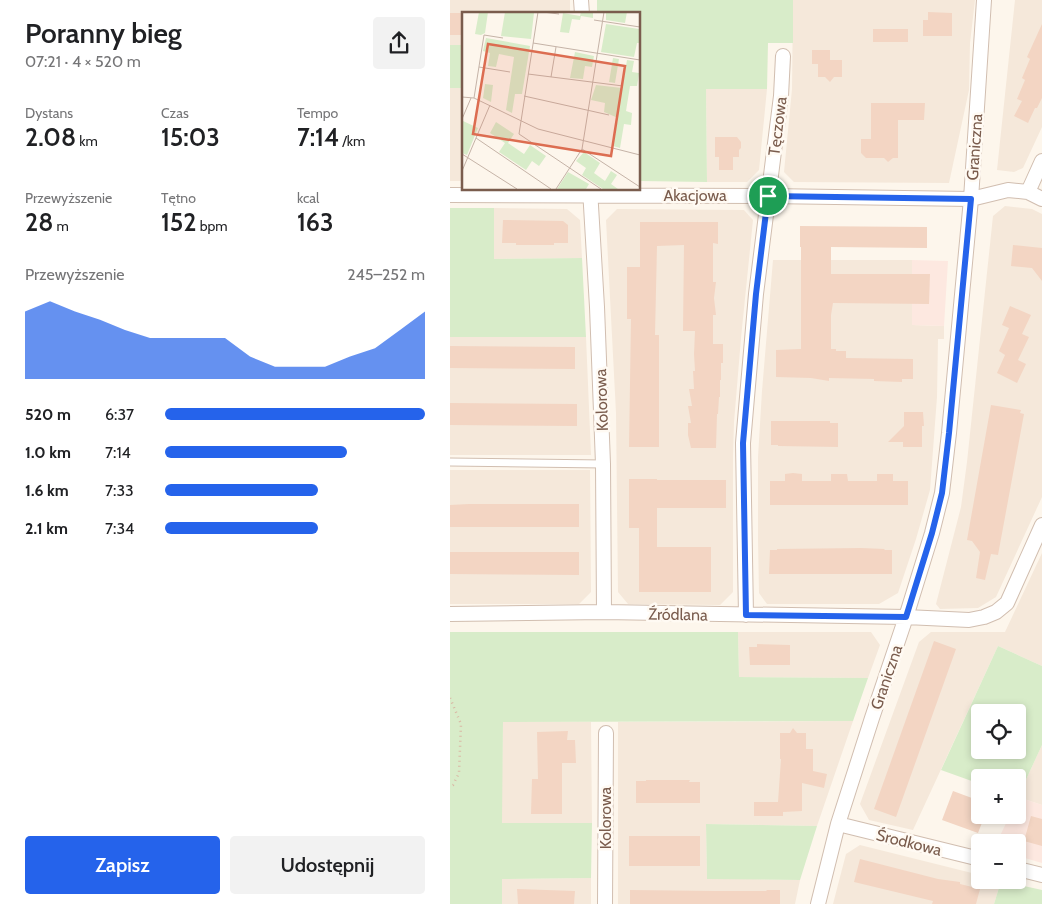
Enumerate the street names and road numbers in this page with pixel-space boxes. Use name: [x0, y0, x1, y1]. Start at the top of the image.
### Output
street label: Tęczowa: [764, 95, 791, 157]
street label: Graniczna: [963, 113, 986, 181]
street label: Akacjowa: [663, 186, 727, 205]
street label: Kolorowa: [591, 368, 612, 432]
street label: Źródlana: [648, 604, 708, 625]
street label: Graniczna: [867, 642, 906, 712]
street label: Kolorowa: [596, 786, 615, 849]
street label: Środkowa: [874, 825, 944, 860]

